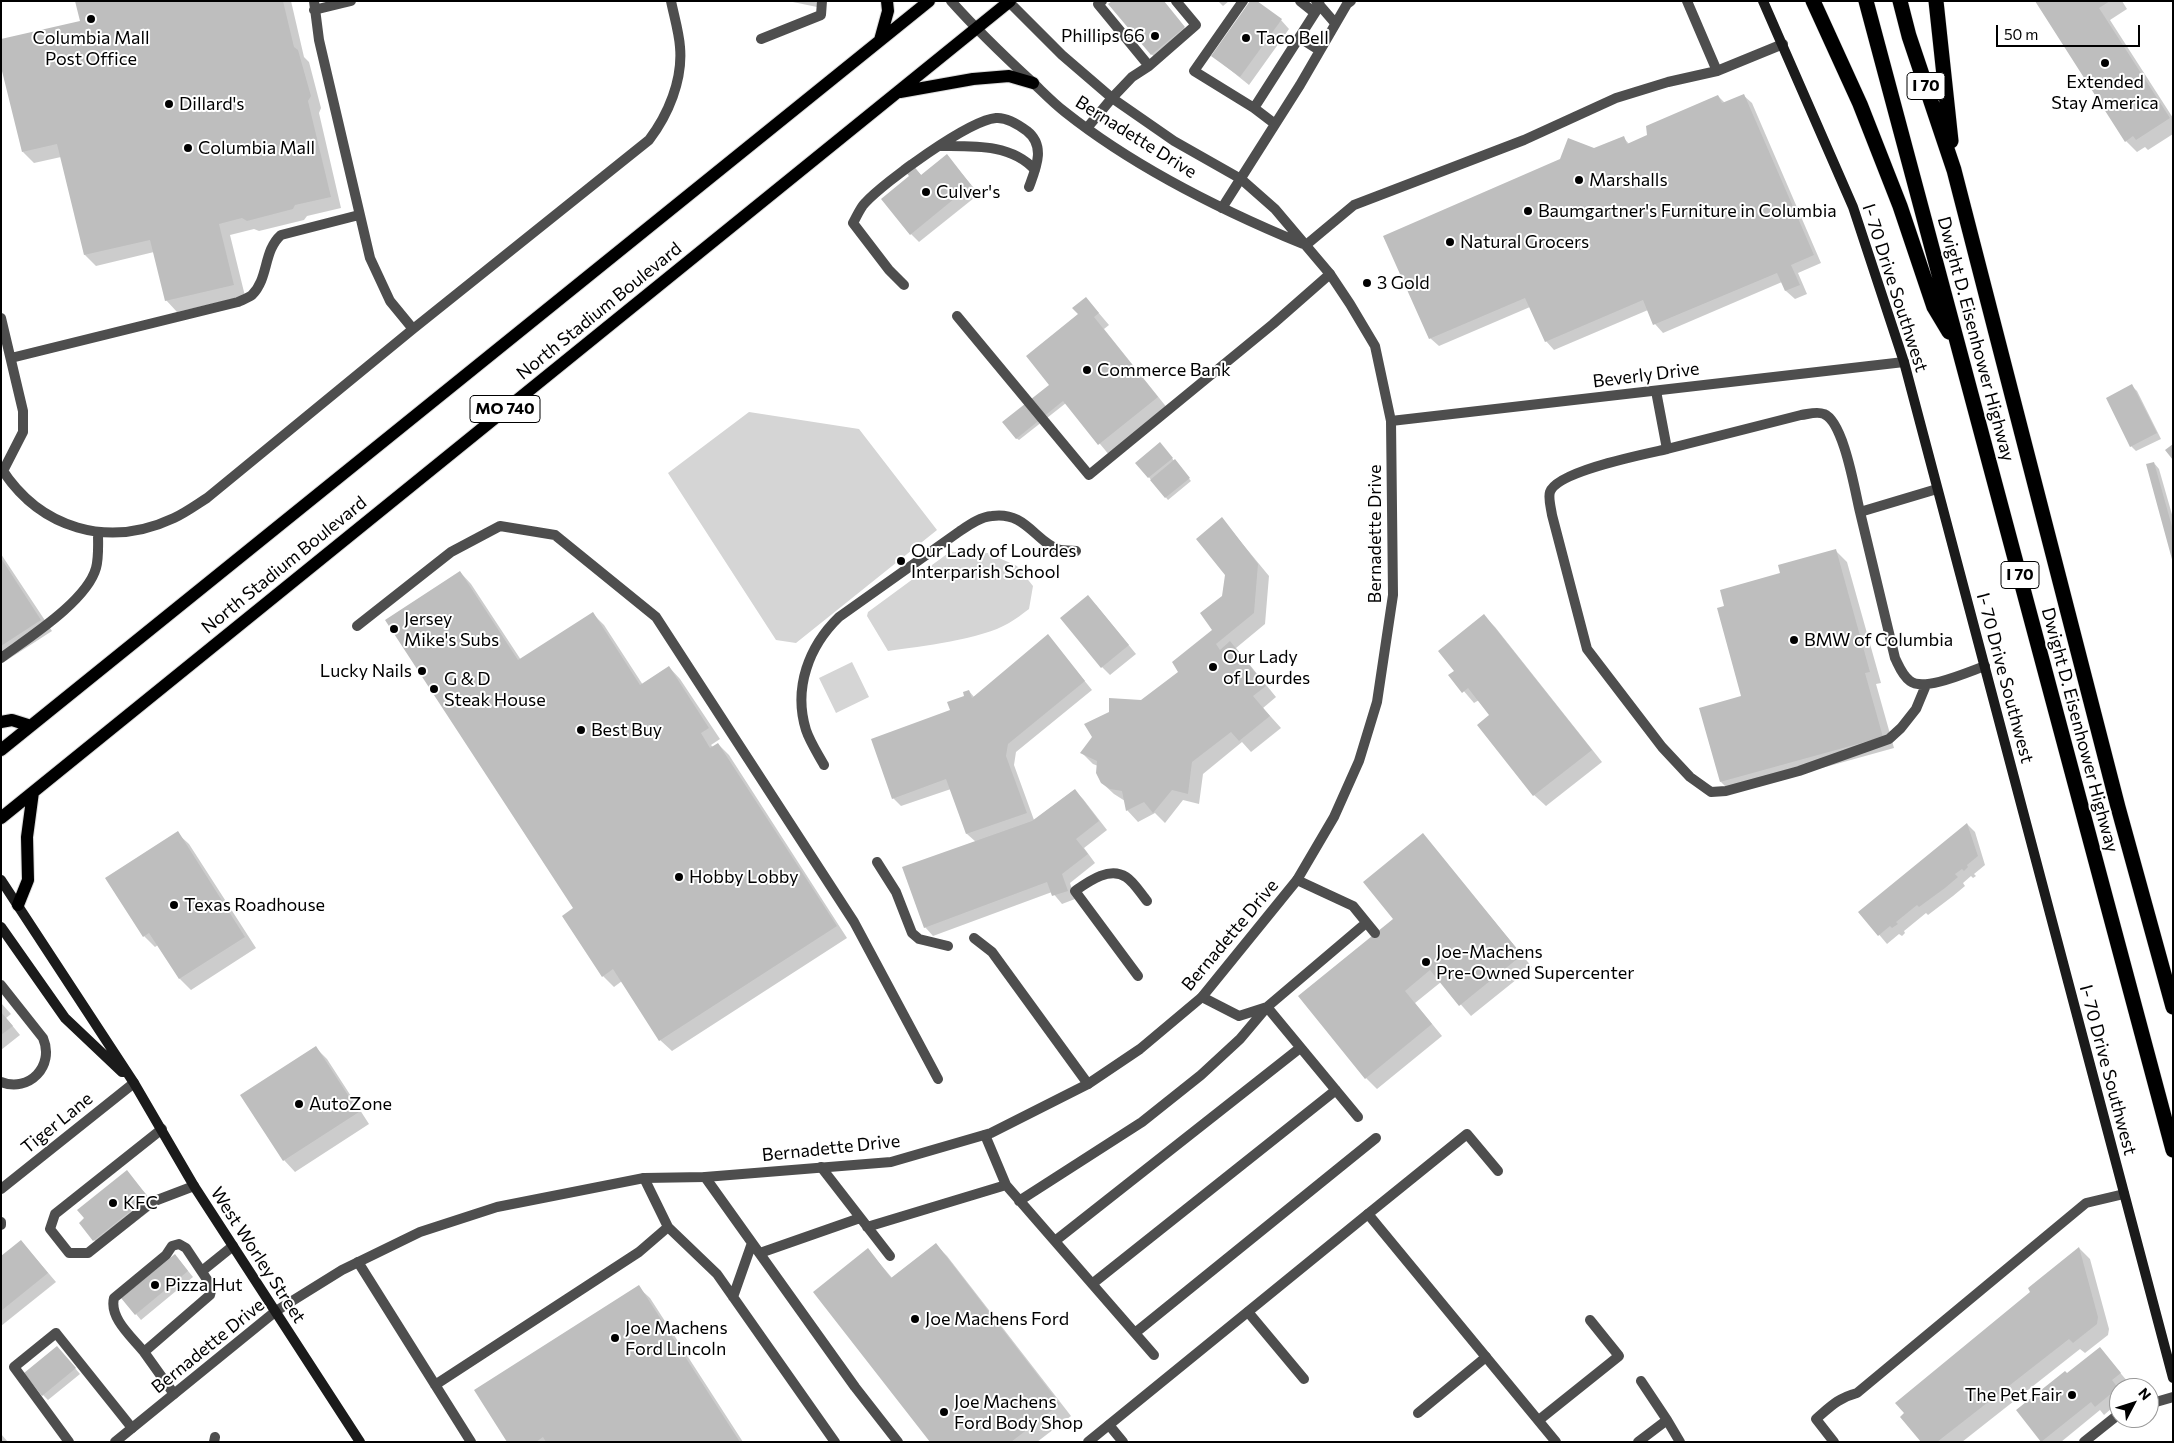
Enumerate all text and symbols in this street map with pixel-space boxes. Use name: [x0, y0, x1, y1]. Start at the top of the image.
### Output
marker: Columbia Mall Post Office: [85, 13, 97, 25]
scale bar: [1999, 15, 2143, 47]
place label: Phillips 66: [1061, 25, 1145, 47]
text: 50 m: [2004, 25, 2038, 43]
place label: Columbia Mall Post Office: [32, 27, 150, 70]
place label: Taco Bell: [1256, 27, 1329, 49]
marker: Phillips 66: [1149, 30, 1161, 42]
marker: Taco Bell: [1240, 32, 1252, 44]
marker: Extended Stay America: [2099, 57, 2111, 69]
place label: Extended Stay America: [2051, 71, 2159, 114]
road number: I 70: [1907, 72, 1945, 100]
street label: Bernadette Drive: [1071, 91, 1201, 183]
place label: Dillard's: [179, 93, 245, 115]
marker: Dillard's: [163, 98, 175, 110]
place label: Columbia Mall: [198, 137, 315, 159]
marker: Columbia Mall: [182, 142, 194, 154]
place label: Marshalls: [1589, 169, 1668, 191]
marker: Marshalls: [1573, 174, 1585, 186]
place label: Culver's: [936, 181, 1000, 203]
marker: Culver's: [920, 186, 932, 198]
place label: Baumgartner's Furniture in Columbia: [1538, 200, 1837, 222]
street label: I- 70 Drive Southwest: [1858, 201, 1932, 375]
marker: Baumgartner's Furniture in Columbia: [1522, 205, 1534, 217]
street label: Dwight D. Eisenhower Highway: [1933, 214, 2019, 464]
place label: Natural Grocers: [1460, 231, 1589, 253]
marker: Natural Grocers: [1444, 236, 1456, 248]
street label: North Stadium Boulevard: [512, 238, 686, 384]
place label: 3 Gold: [1377, 272, 1430, 294]
marker: 3 Gold: [1361, 277, 1373, 289]
street label: Beverly Drive: [1591, 358, 1701, 392]
place label: Commerce Bank: [1097, 359, 1231, 381]
marker: Commerce Bank: [1081, 364, 1093, 376]
road number: MO 740: [470, 396, 540, 422]
street label: Bernadette Drive: [1364, 465, 1386, 603]
street label: North Stadium Boulevard: [197, 492, 371, 638]
place label: Our Lady of Lourdes Interparish School: [911, 540, 1077, 582]
marker: Our Lady of Lourdes Interparish School: [895, 555, 907, 567]
road number: I 70: [2001, 562, 2039, 588]
street label: I- 70 Drive Southwest: [1972, 590, 2038, 766]
street label: Dwight D. Eisenhower Highway: [2037, 605, 2123, 855]
place label: Jersey Mike's Subs: [404, 608, 499, 650]
marker: Jersey Mike's Subs: [388, 623, 400, 635]
place label: BMW of Columbia: [1804, 629, 1953, 651]
marker: BMW of Columbia: [1788, 634, 1800, 646]
place label: Our Lady of Lourdes: [1223, 646, 1310, 689]
place label: Lucky Nails: [320, 660, 412, 682]
marker: Our Lady of Lourdes: [1207, 661, 1219, 673]
marker: Lucky Nails: [416, 665, 428, 677]
place label: G & D Steak House: [444, 668, 546, 711]
marker: G & D Steak House: [428, 683, 440, 695]
place label: Best Buy: [591, 719, 662, 741]
marker: Best Buy: [575, 724, 587, 736]
place label: Hobby Lobby: [689, 866, 799, 888]
marker: Hobby Lobby: [673, 871, 685, 883]
street label: Bernadette Drive: [1177, 875, 1283, 995]
place label: Texas Roadhouse: [184, 894, 325, 916]
marker: Texas Roadhouse: [168, 899, 180, 911]
place label: Joe-Machens Pre-Owned Supercenter: [1436, 941, 1634, 984]
marker: Joe-Machens Pre-Owned Supercenter: [1420, 956, 1432, 968]
street label: I- 70 Drive Southwest: [2075, 982, 2141, 1158]
street label: Tiger Lane: [17, 1088, 97, 1158]
place label: AutoZone: [309, 1093, 392, 1115]
marker: AutoZone: [293, 1098, 305, 1110]
street label: Bernadette Drive: [761, 1130, 901, 1166]
street label: West Worley Street: [206, 1183, 310, 1327]
place label: KFC: [123, 1192, 158, 1214]
marker: KFC: [107, 1197, 119, 1209]
place label: Pizza Hut: [165, 1274, 243, 1296]
marker: Pizza Hut: [149, 1279, 161, 1291]
street label: Bernadette Drive: [147, 1294, 269, 1398]
place label: Joe Machens Ford: [925, 1308, 1069, 1330]
marker: Joe Machens Ford: [909, 1313, 921, 1325]
place label: Joe Machens Ford Lincoln: [625, 1317, 728, 1360]
marker: Joe Machens Ford Lincoln: [609, 1332, 621, 1344]
north arrow: [2109, 1378, 2159, 1428]
place label: The Pet Fair: [1965, 1384, 2062, 1406]
text: N: [2135, 1384, 2155, 1403]
marker: The Pet Fair: [2066, 1389, 2078, 1401]
place label: Joe Machens Ford Body Shop: [954, 1391, 1083, 1434]
marker: Joe Machens Ford Body Shop: [938, 1406, 950, 1418]

